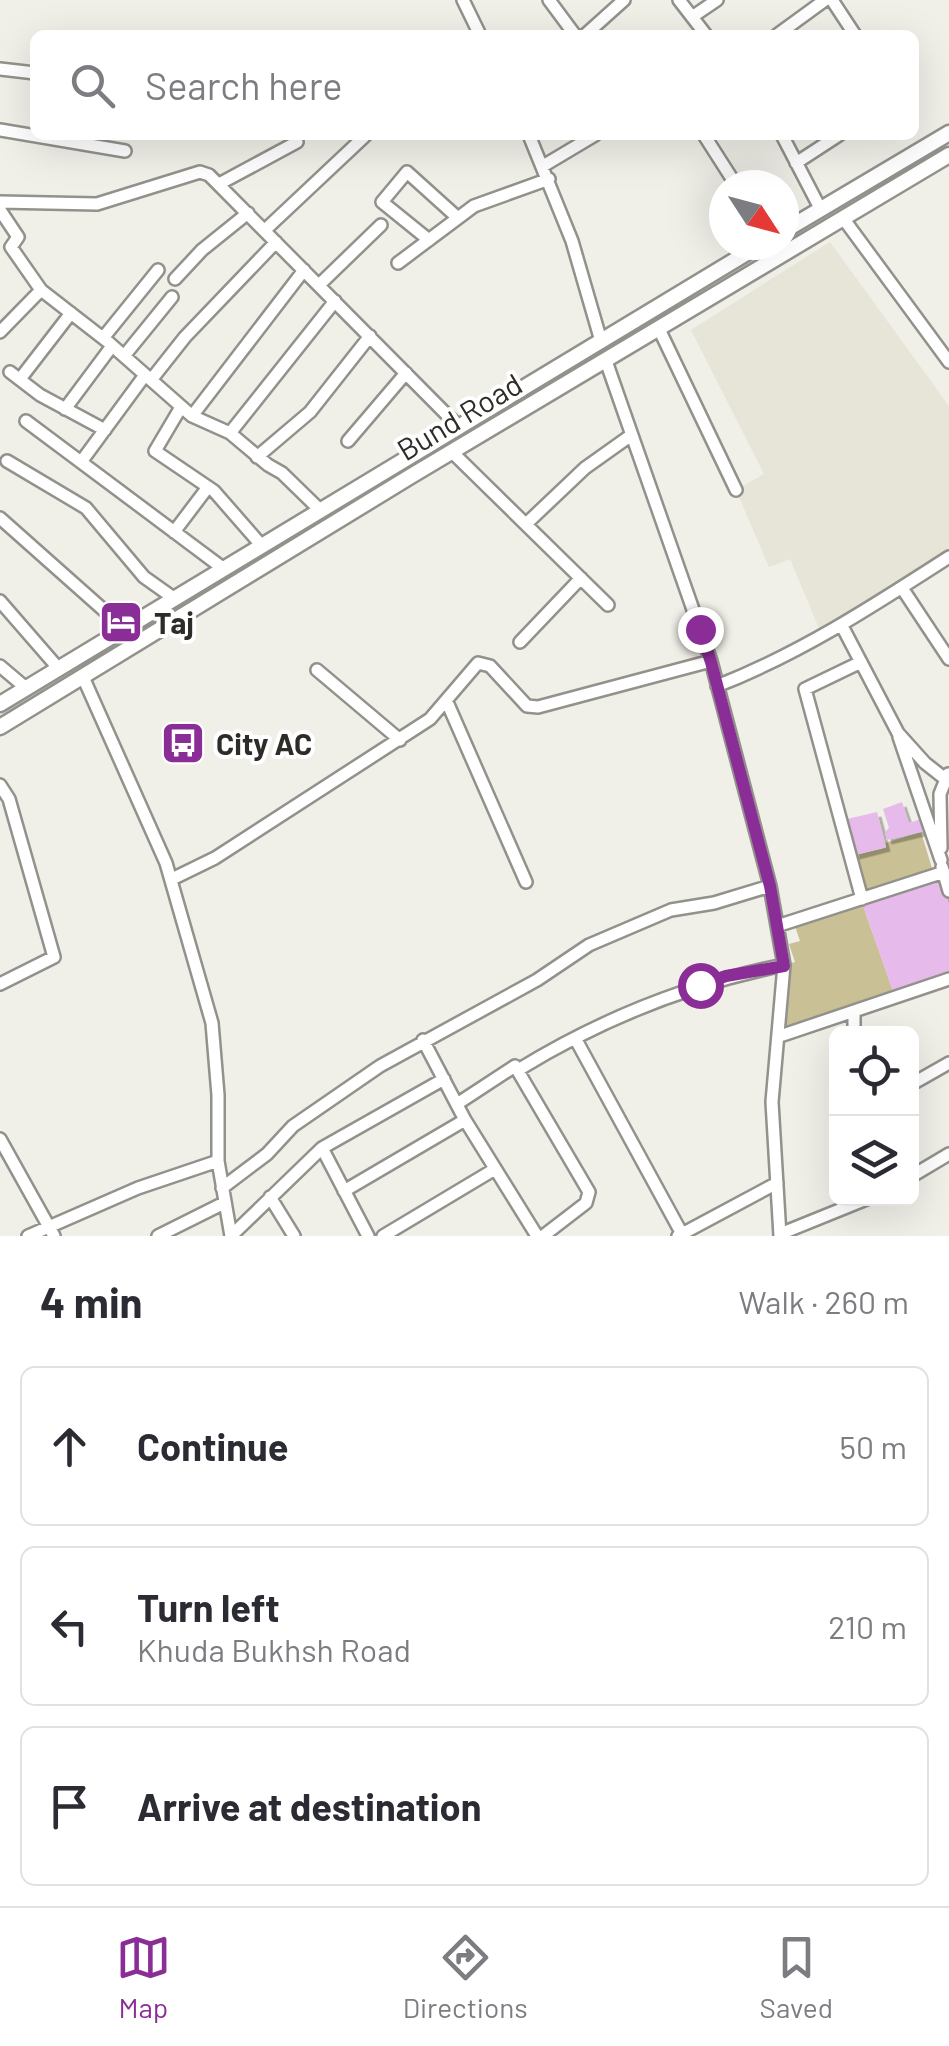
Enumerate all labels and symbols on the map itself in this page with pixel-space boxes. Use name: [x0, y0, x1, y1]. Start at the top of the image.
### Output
north arrow: [709, 170, 799, 260]
street label: Bund Road: [390, 365, 528, 467]
hotel icon: Taj: [98, 599, 144, 645]
place label: Taj: [154, 604, 194, 640]
route end: [678, 607, 724, 653]
bus stop icon: City AC: [160, 720, 206, 766]
place label: City AC: [216, 725, 312, 761]
route start: [678, 963, 724, 1009]

